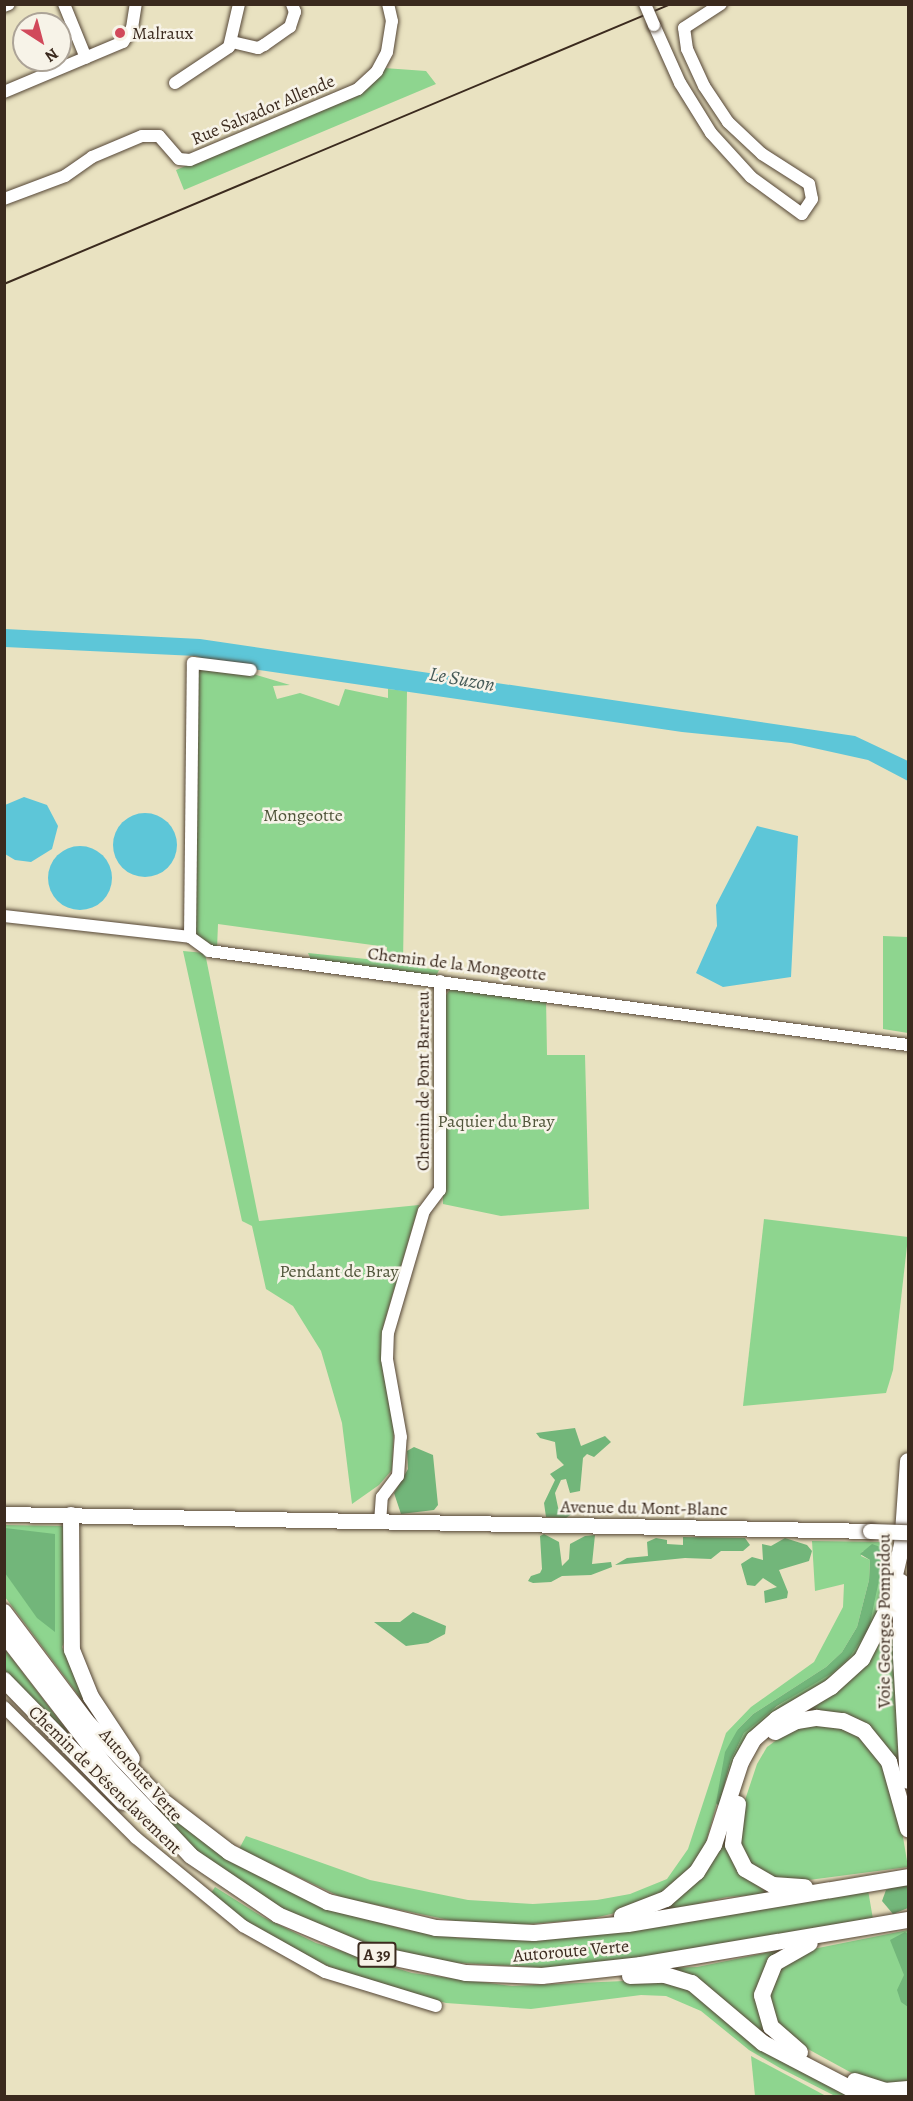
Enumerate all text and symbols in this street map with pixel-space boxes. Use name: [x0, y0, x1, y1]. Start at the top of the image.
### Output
north arrow: [12, 12, 72, 72]
place label: Malraux: [132, 22, 193, 44]
marker: Malraux: [113, 26, 127, 40]
text: N: [40, 43, 63, 67]
street label: Rue Salvador Allende: [188, 70, 338, 150]
water label: Le Suzon: [427, 661, 497, 697]
park label: Mongeotte: [263, 804, 343, 826]
street label: Chemin de la Mongeotte: [366, 942, 548, 986]
street label: Chemin de Pont Barreau: [412, 991, 434, 1171]
park label: Paquier du Bray: [438, 1110, 554, 1132]
park label: Pendant de Bray: [279, 1260, 399, 1282]
street label: Avenue du Mont-Blanc: [560, 1496, 728, 1520]
street label: Voie Georges Pompidou: [873, 1534, 895, 1708]
street label: Chemin de Désenclavement: [24, 1701, 186, 1859]
street label: Autoroute Verte: [95, 1724, 187, 1826]
street label: Autoroute Verte: [512, 1935, 630, 1967]
road number: A 39: [356, 1942, 398, 1968]

